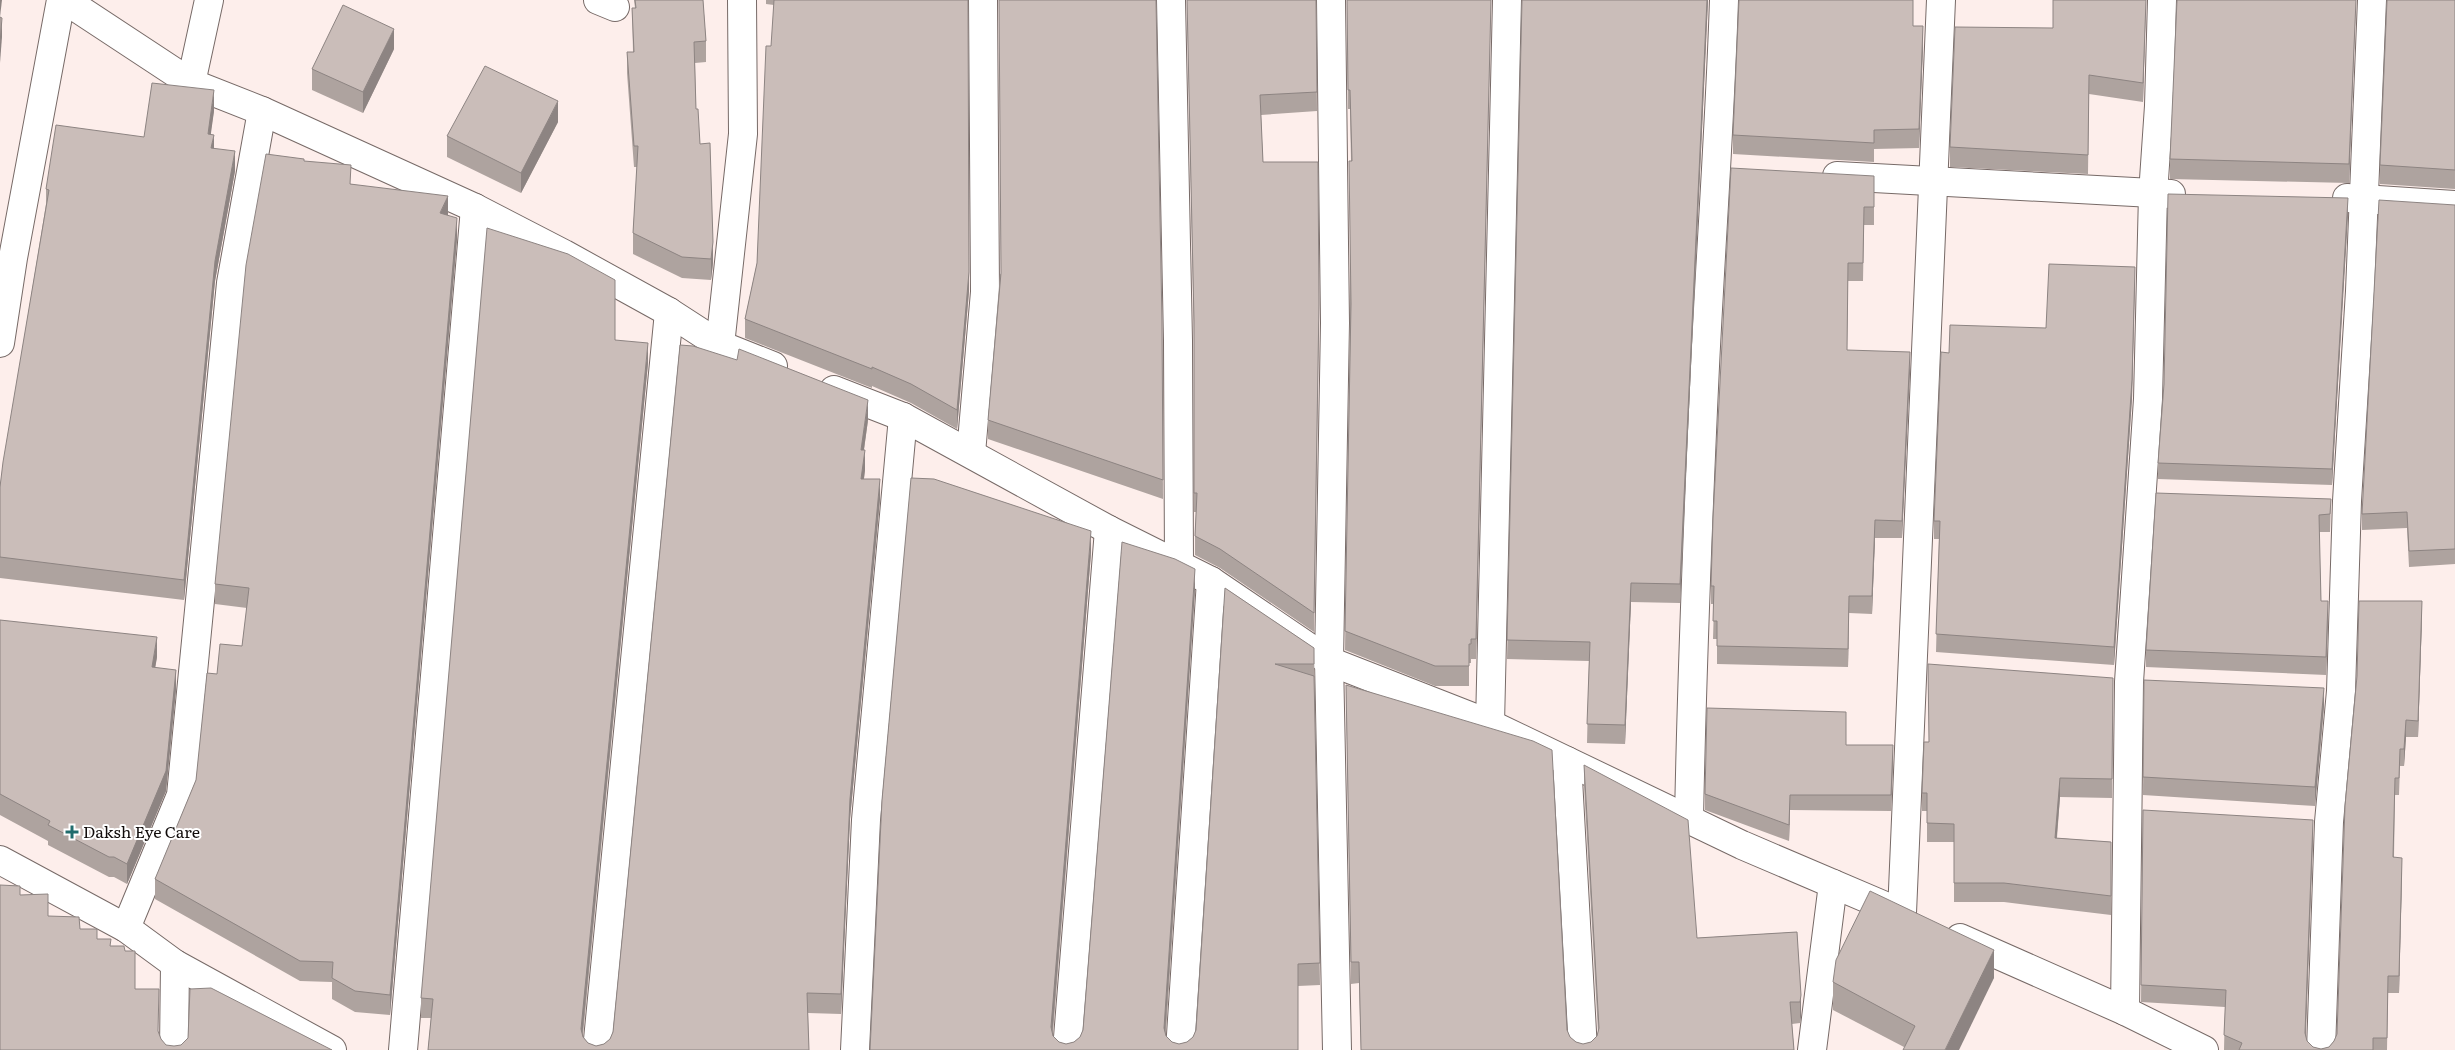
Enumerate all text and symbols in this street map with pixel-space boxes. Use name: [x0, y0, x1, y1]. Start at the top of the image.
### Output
place label: Daksh Eye Care: [83, 819, 200, 843]
marker: Daksh Eye Care: [65, 825, 79, 839]

